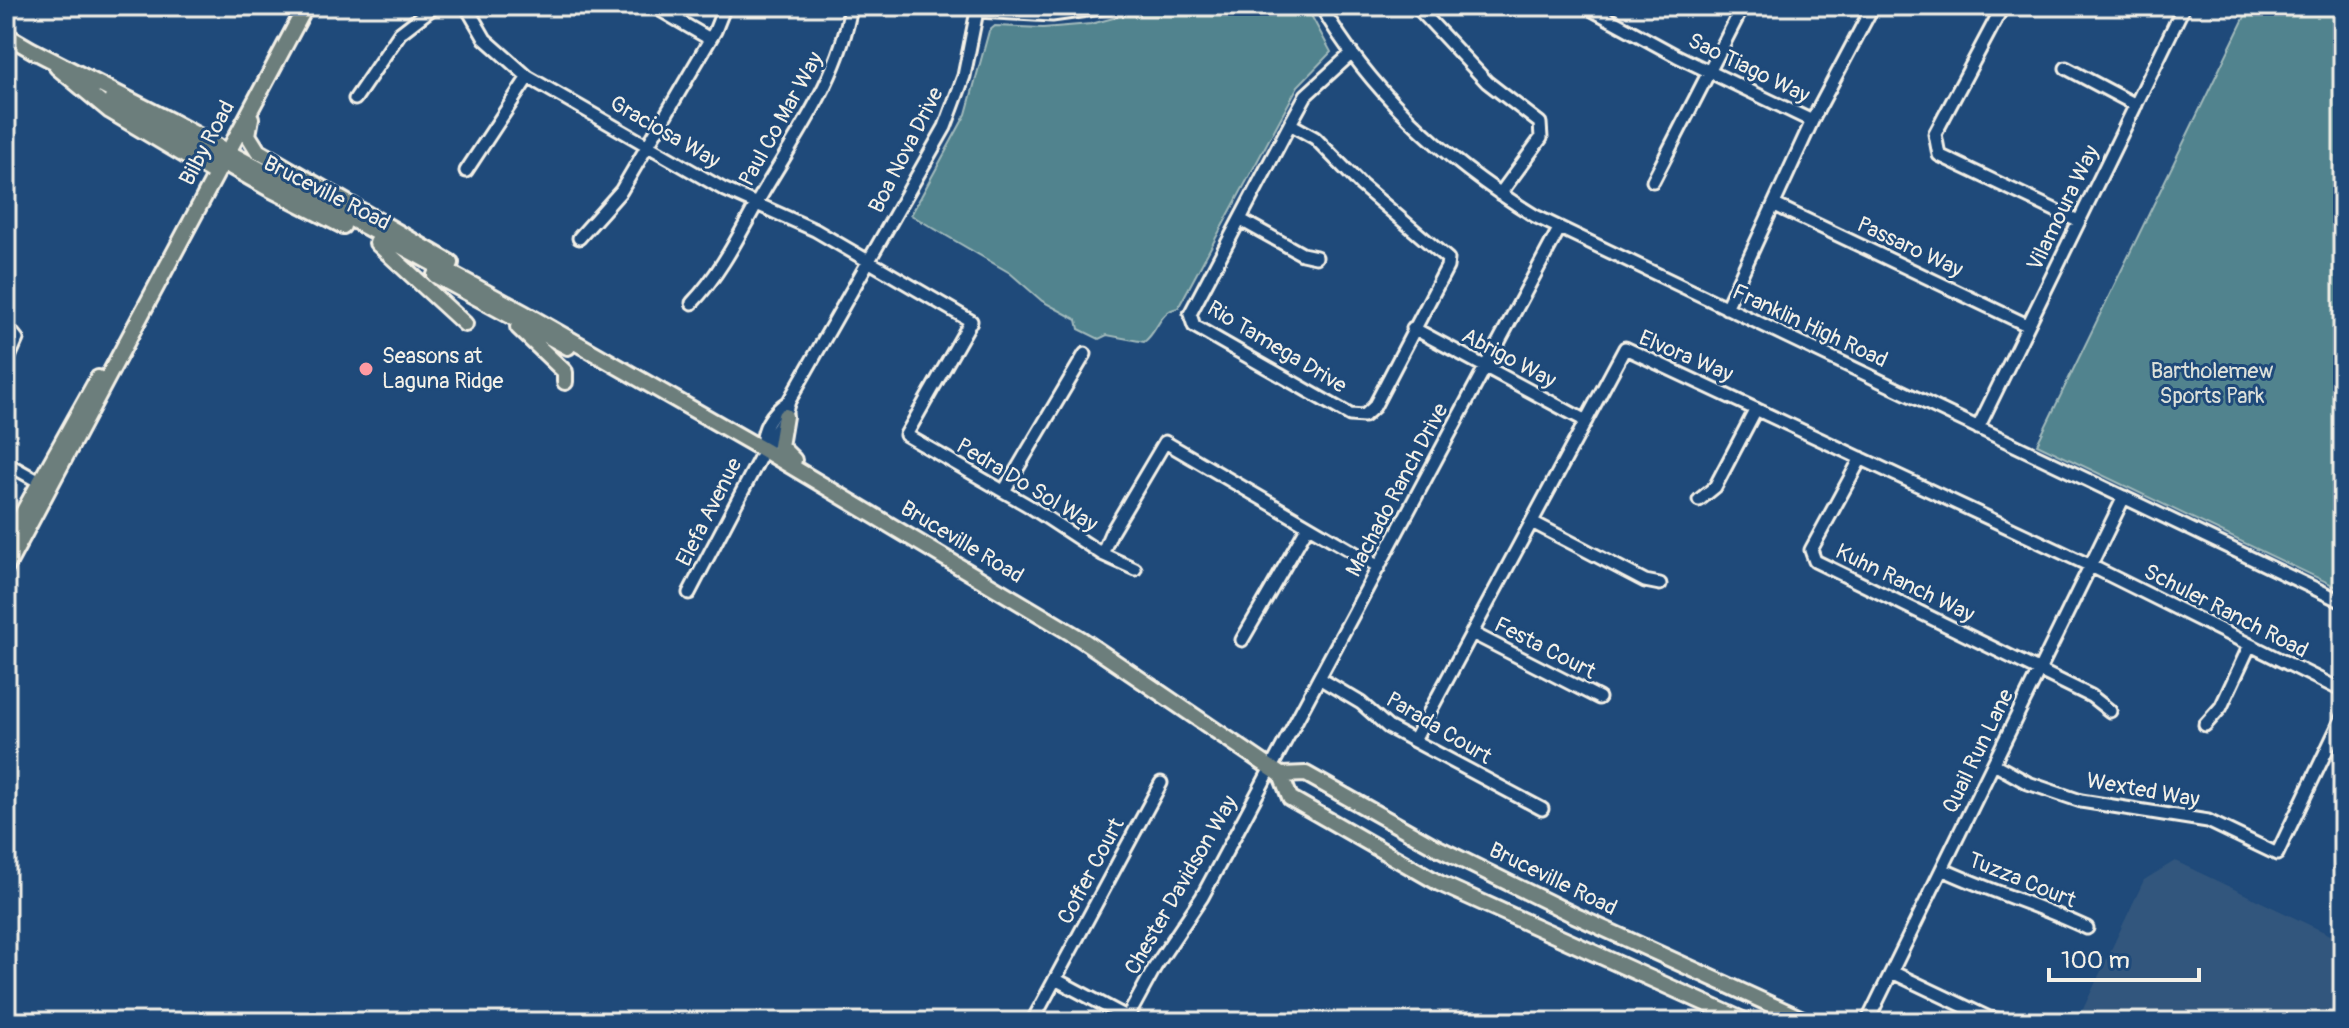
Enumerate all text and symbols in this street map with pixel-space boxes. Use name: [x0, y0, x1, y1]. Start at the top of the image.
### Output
street label: Sao Tiago Way: [1684, 26, 1814, 110]
street label: Paul Co Mar Way: [733, 47, 829, 191]
street label: Boa Nova Drive: [862, 82, 950, 218]
street label: Graciosa Way: [605, 89, 725, 175]
street label: Bilby Road: [173, 96, 241, 190]
street label: Vilamoura Way: [2021, 141, 2105, 275]
street label: Bruceville Road: [259, 149, 395, 237]
street label: Passaro Way: [1853, 210, 1967, 284]
street label: Franklin High Road: [1728, 278, 1892, 374]
street label: Rio Tamega Drive: [1202, 294, 1352, 400]
street label: Abrigo Way: [1457, 321, 1561, 395]
street label: Elvora Way: [1635, 324, 1737, 388]
place label: Seasons at Laguna Ridge: [382, 342, 504, 395]
park label: Bartholemew Sports Park: [2151, 357, 2273, 410]
marker: Seasons at Laguna Ridge: [357, 360, 375, 378]
street label: Machado Ranch Drive: [1339, 398, 1455, 582]
street label: Pedra Do Sol Way: [951, 432, 1103, 538]
street label: Elefa Avenue: [670, 453, 748, 571]
street label: Bruceville Road: [895, 494, 1029, 590]
street label: Kuhn Ranch Way: [1831, 537, 1979, 629]
street label: Schuler Ranch Road: [2139, 558, 2313, 664]
street label: Festa Court: [1489, 610, 1601, 686]
street label: Quail Run Lane: [1936, 684, 2020, 818]
street label: Parada Court: [1381, 685, 1497, 771]
street label: Wexted Way: [2084, 766, 2202, 814]
street label: Chester Davidson Way: [1118, 790, 1244, 980]
street label: Coffer Court: [1051, 813, 1131, 929]
street label: Bruceville Road: [1484, 836, 1622, 922]
street label: Tuzza Court: [1964, 846, 2080, 914]
scale bar: [2049, 932, 2199, 982]
text: 100 m: [2061, 946, 2130, 975]

